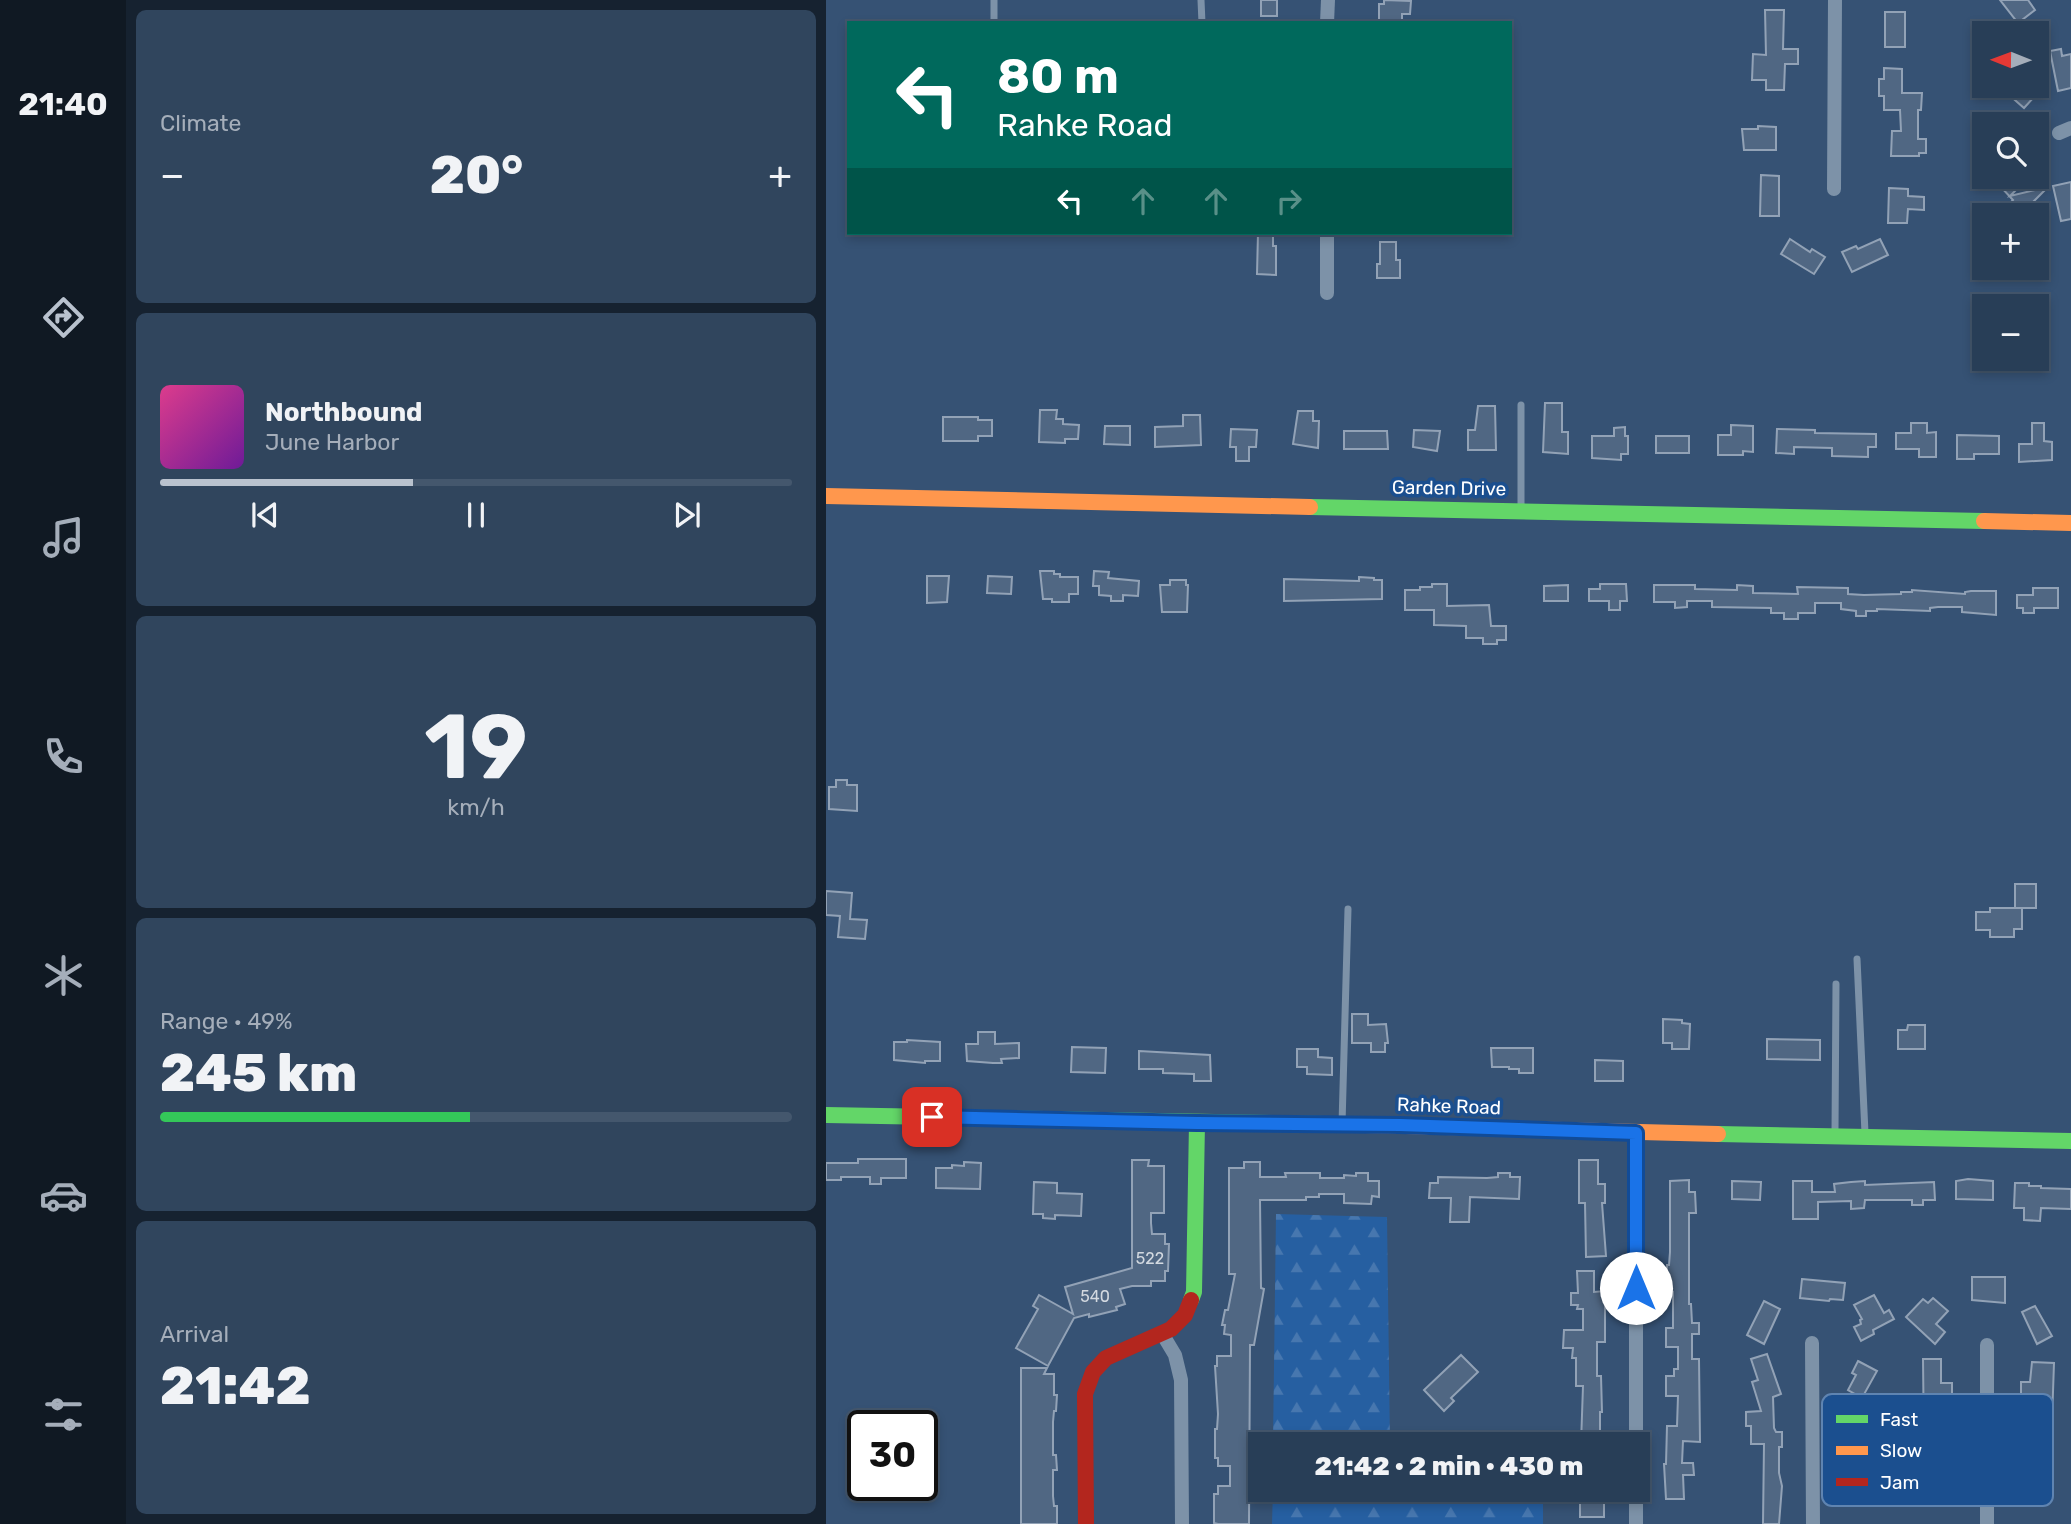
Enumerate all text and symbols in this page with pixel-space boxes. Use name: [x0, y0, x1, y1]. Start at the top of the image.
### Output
north arrow: [1972, 21, 2049, 98]
map controls: [1972, 21, 2049, 371]
text: 80 m: [997, 47, 1119, 105]
icon: left: [882, 49, 973, 140]
text: 21:40: [18, 85, 108, 123]
text: Rahke Road: [997, 106, 1172, 144]
text: Climate: [160, 109, 241, 137]
button: search: [1972, 112, 2049, 189]
text: 20°: [430, 144, 523, 206]
text: −: [160, 152, 185, 198]
text: +: [768, 152, 792, 198]
icon: left: [1051, 182, 1089, 220]
icon: ahead: [1124, 182, 1162, 220]
icon: ahead: [1197, 182, 1235, 220]
icon: right: [1270, 182, 1308, 220]
button: +: [1972, 203, 2049, 280]
icon: directions: [39, 293, 88, 342]
button: −: [1972, 294, 2049, 371]
text: Northbound: [265, 397, 423, 428]
text: June Harbor: [265, 428, 399, 456]
street label: Garden Drive: [1392, 476, 1506, 500]
icon: previous: [246, 496, 284, 534]
icon: pause: [457, 496, 495, 534]
icon: next: [668, 496, 706, 534]
icon: music: [39, 513, 88, 562]
text: 19: [424, 693, 528, 801]
icon: phone: [39, 732, 88, 781]
text: km/h: [447, 793, 505, 821]
icon: climate: [39, 951, 88, 1000]
text: Range · 49%: [160, 1007, 292, 1035]
text: 245 km: [160, 1042, 357, 1104]
pin: [902, 1087, 962, 1147]
street label: Rahke Road: [1397, 1093, 1501, 1119]
icon: arrive: [913, 1098, 951, 1136]
icon: car: [39, 1171, 88, 1220]
house number: 522: [1136, 1249, 1164, 1268]
position arrow: [1599, 1251, 1673, 1325]
house number: 540: [1080, 1287, 1110, 1306]
text: Arrival: [160, 1320, 229, 1348]
text: 21:42: [160, 1355, 311, 1417]
icon: filters: [39, 1390, 88, 1439]
legend: [1822, 1394, 2053, 1506]
text: Fast: [1880, 1408, 1919, 1431]
speed limit sign: 30: [847, 1410, 938, 1501]
text: Slow: [1880, 1439, 1922, 1462]
text: 21:42 · 2 min · 430 m: [1315, 1451, 1583, 1482]
text: Jam: [1880, 1471, 1919, 1494]

